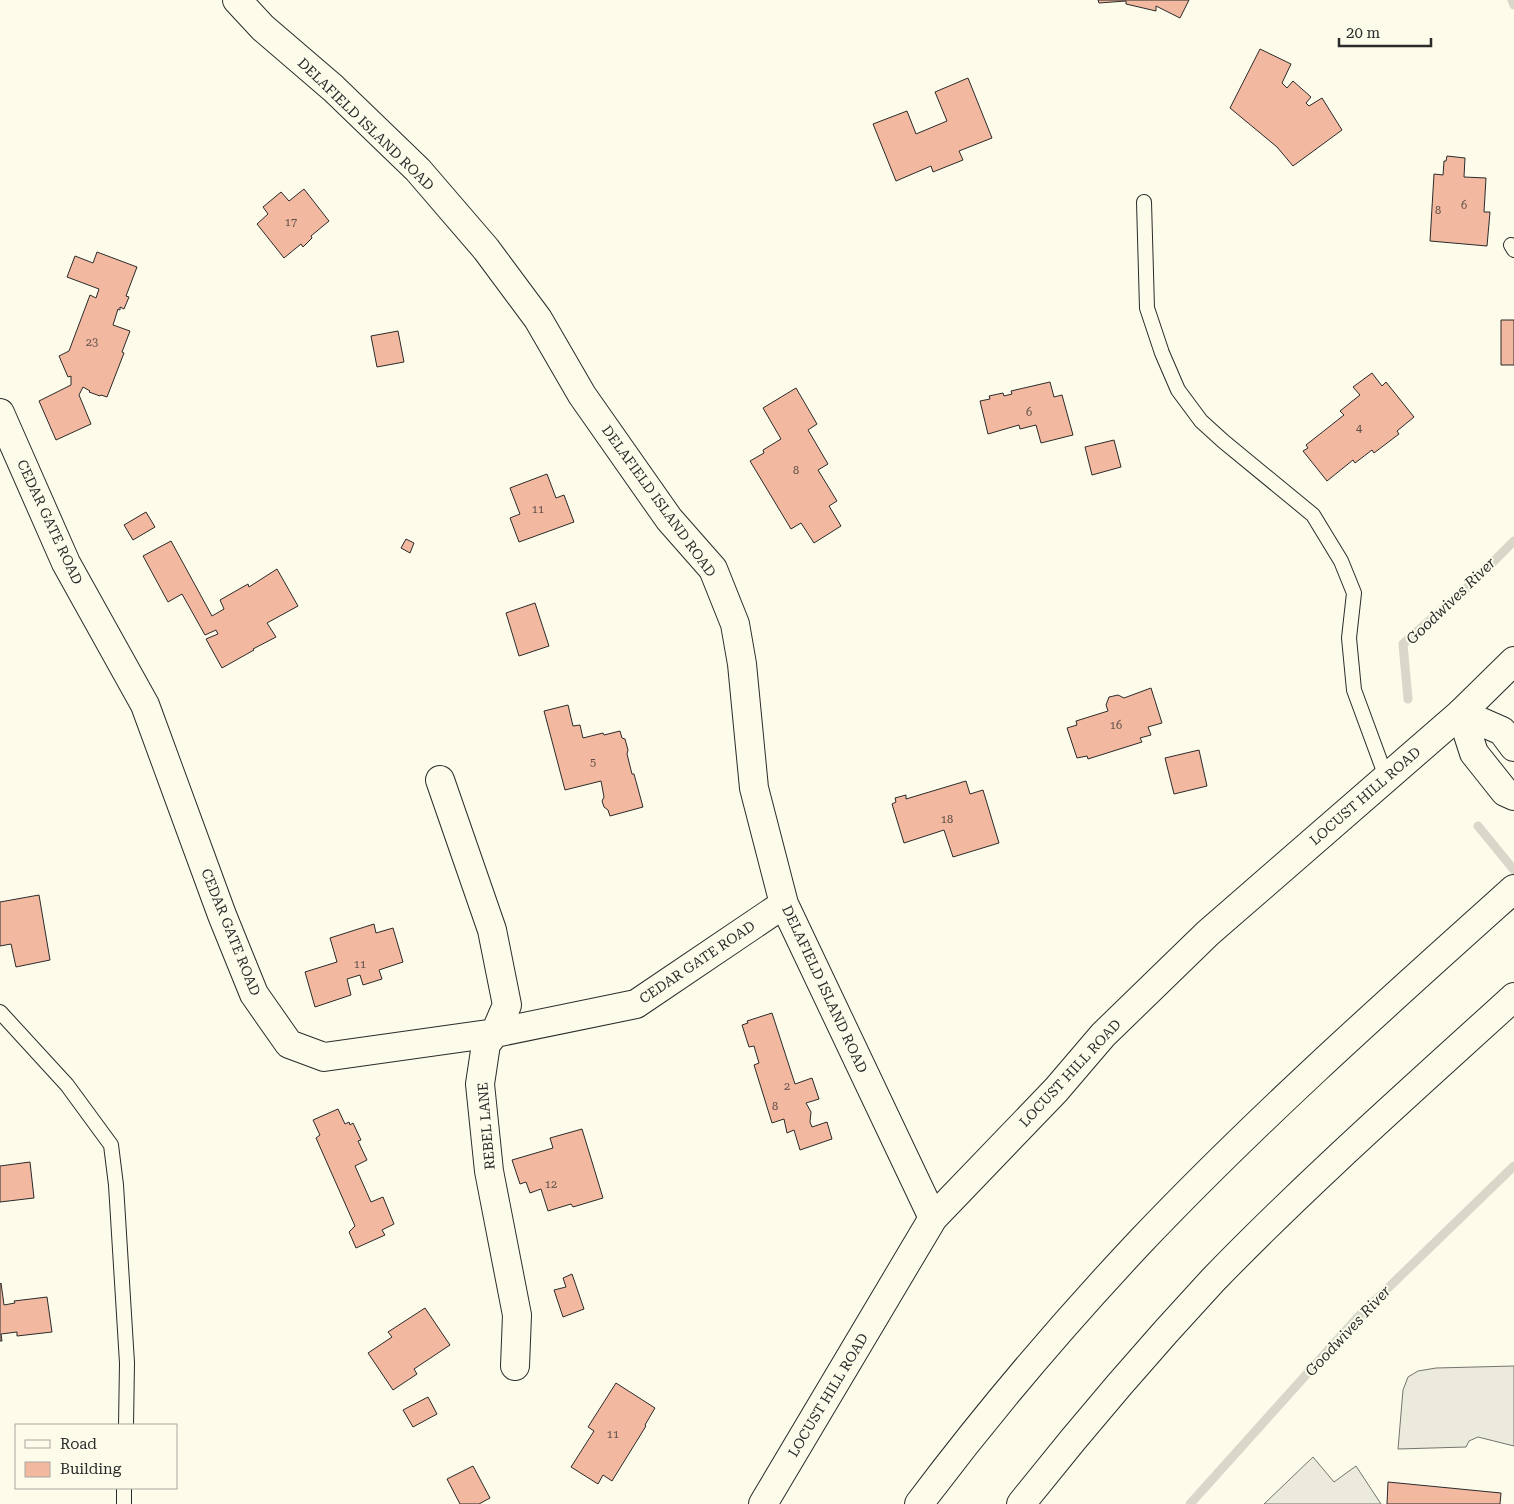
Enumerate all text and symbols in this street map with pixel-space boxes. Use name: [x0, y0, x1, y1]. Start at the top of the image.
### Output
scale bar: [1339, 15, 1432, 47]
text: 20 m: [1346, 24, 1381, 42]
street label: DELAFIELD ISLAND ROAD: [295, 55, 438, 193]
house number: 6: [1461, 199, 1467, 212]
house number: 8: [1435, 204, 1441, 217]
house number: 17: [285, 216, 297, 229]
house number: 23: [86, 336, 98, 349]
house number: 6: [1026, 406, 1032, 419]
street label: DELAFIELD ISLAND ROAD: [599, 422, 719, 580]
house number: 4: [1356, 422, 1363, 435]
street label: CEDAR GATE ROAD: [14, 457, 86, 587]
house number: 8: [793, 464, 799, 477]
house number: 11: [532, 503, 544, 516]
water label: Goodwives River: [1403, 553, 1500, 648]
house number: 16: [1110, 719, 1122, 732]
street label: LOCUST HILL ROAD: [1306, 744, 1424, 848]
house number: 5: [590, 756, 596, 769]
house number: 18: [941, 813, 953, 826]
street label: CEDAR GATE ROAD: [198, 866, 264, 998]
street label: DELAFIELD ISLAND ROAD: [779, 903, 871, 1076]
street label: CEDAR GATE ROAD: [636, 917, 758, 1007]
house number: 11: [354, 958, 366, 971]
street label: LOCUST HILL ROAD: [1016, 1016, 1124, 1130]
house number: 2: [784, 1080, 790, 1093]
street label: REBEL LANE: [474, 1081, 498, 1171]
house number: 8: [772, 1100, 778, 1113]
house number: 12: [545, 1178, 557, 1191]
water label: Goodwives River: [1301, 1281, 1395, 1380]
street label: LOCUST HILL ROAD: [785, 1330, 871, 1460]
legend: [15, 1424, 178, 1489]
house number: 11: [607, 1428, 619, 1441]
text: Road: [60, 1435, 97, 1453]
text: Building: [60, 1460, 122, 1478]

